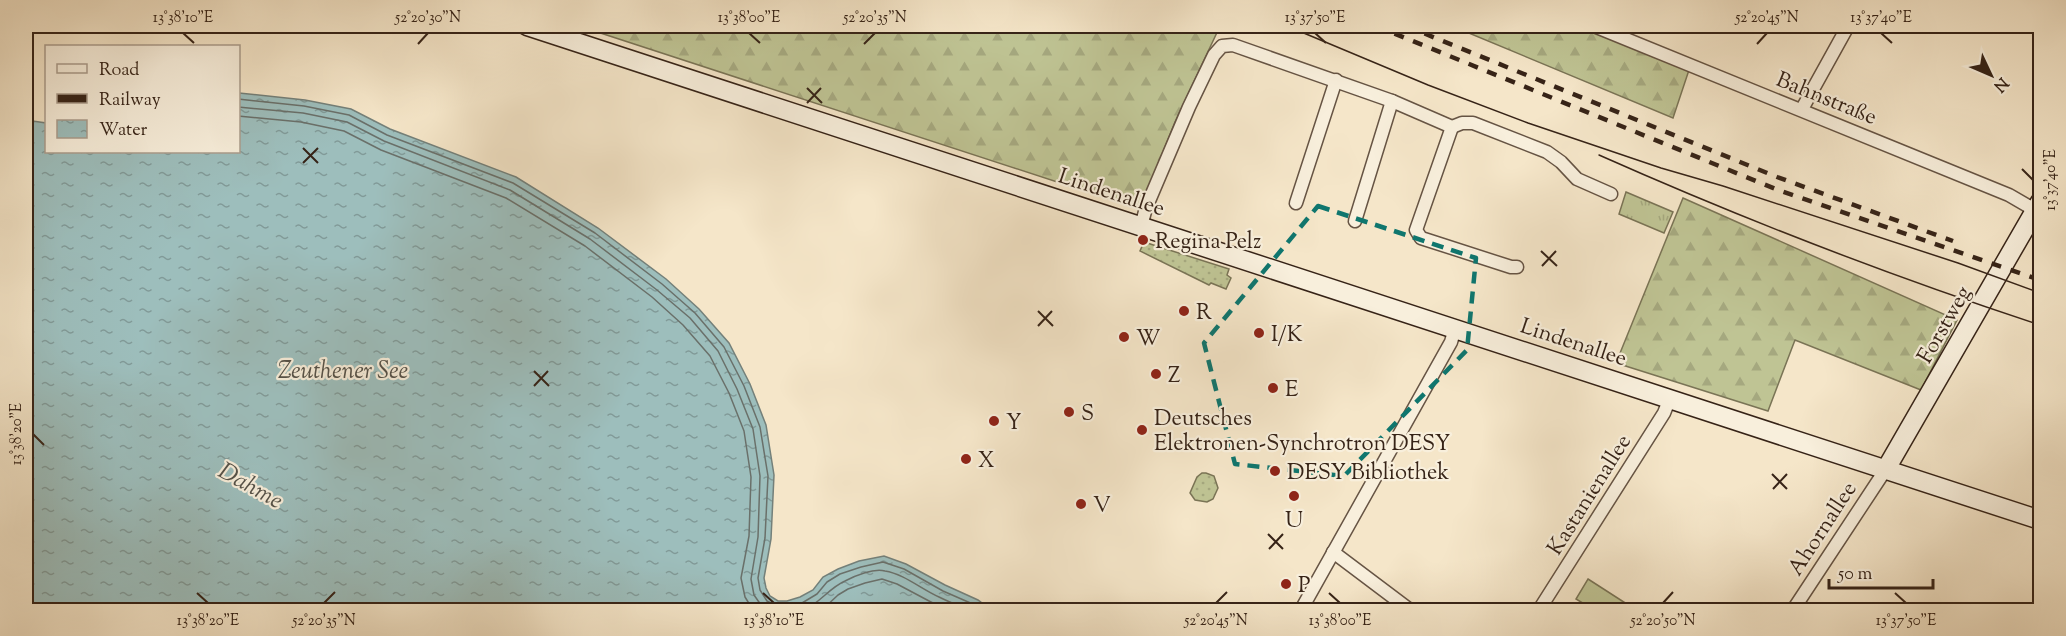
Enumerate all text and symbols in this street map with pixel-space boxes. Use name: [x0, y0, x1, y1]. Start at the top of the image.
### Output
text: 13°38'10"E: [153, 8, 213, 29]
text: 52°20'30"N: [394, 8, 461, 29]
text: 13°38'00"E: [718, 8, 780, 29]
text: 52°20'35"N: [842, 8, 907, 29]
text: 13°37'50"E: [1285, 8, 1345, 29]
text: 52°20'45"N: [1734, 8, 1799, 29]
text: 13°37'40"E: [1850, 8, 1912, 29]
legend: [45, 45, 240, 153]
north arrow: [1961, 45, 2021, 105]
text: Road: [99, 58, 139, 84]
street label: Bahnstraße: [1771, 65, 1881, 135]
text: N: [1987, 71, 2013, 96]
text: Railway: [99, 88, 161, 114]
text: Water: [99, 118, 148, 144]
text: 13°37'40"E: [2041, 149, 2062, 211]
street label: Lindenallee: [1054, 162, 1169, 226]
place label: Regina Pelz: [1155, 227, 1261, 259]
marker: Regina Pelz: [1136, 233, 1150, 247]
street label: Forstweg: [1910, 280, 1981, 370]
place label: R: [1196, 298, 1212, 330]
marker: R: [1177, 304, 1191, 318]
street label: Lindenallee: [1516, 312, 1631, 376]
place label: I/K: [1271, 320, 1303, 352]
place label: W: [1136, 324, 1160, 356]
marker: I/K: [1252, 326, 1266, 340]
marker: W: [1117, 330, 1131, 344]
water label: Zeuthener See: [278, 355, 408, 389]
place label: Z: [1168, 361, 1180, 393]
marker: Z: [1149, 367, 1163, 381]
place label: E: [1285, 375, 1298, 407]
marker: E: [1266, 381, 1280, 395]
place label: S: [1081, 399, 1094, 431]
text: 13°38'20"E: [7, 403, 28, 465]
place label: Deutsches Elektronen-Synchrotron DESY: [1154, 404, 1451, 461]
marker: S: [1062, 405, 1076, 419]
place label: Y: [1006, 408, 1022, 440]
marker: Y: [987, 414, 1001, 428]
marker: Deutsches Elektronen-Synchrotron DESY: [1135, 423, 1149, 437]
street label: Kastanienallee: [1541, 429, 1641, 562]
place label: X: [978, 446, 995, 478]
marker: X: [959, 452, 973, 466]
water label: Dahme: [211, 455, 289, 518]
place label: DESY Bibliothek: [1287, 458, 1449, 490]
marker: DESY Bibliothek: [1268, 464, 1282, 478]
street label: Ahornallee: [1781, 476, 1866, 583]
marker: U: [1287, 489, 1301, 503]
place label: V: [1093, 491, 1111, 523]
marker: V: [1074, 497, 1088, 511]
place label: U: [1285, 506, 1303, 538]
scale bar: [1829, 552, 1932, 590]
text: 50 m: [1837, 562, 1873, 588]
place label: P: [1298, 571, 1310, 603]
marker: P: [1279, 577, 1293, 591]
text: 13°38'20"E: [177, 611, 239, 632]
text: 52°20'35"N: [291, 611, 356, 632]
text: 13°38'10"E: [744, 611, 804, 632]
text: 52°20'45"N: [1183, 611, 1248, 632]
text: 13°38'00"E: [1309, 611, 1371, 632]
text: 52°20'50"N: [1629, 611, 1696, 632]
text: 13°37'50"E: [1876, 611, 1936, 632]

